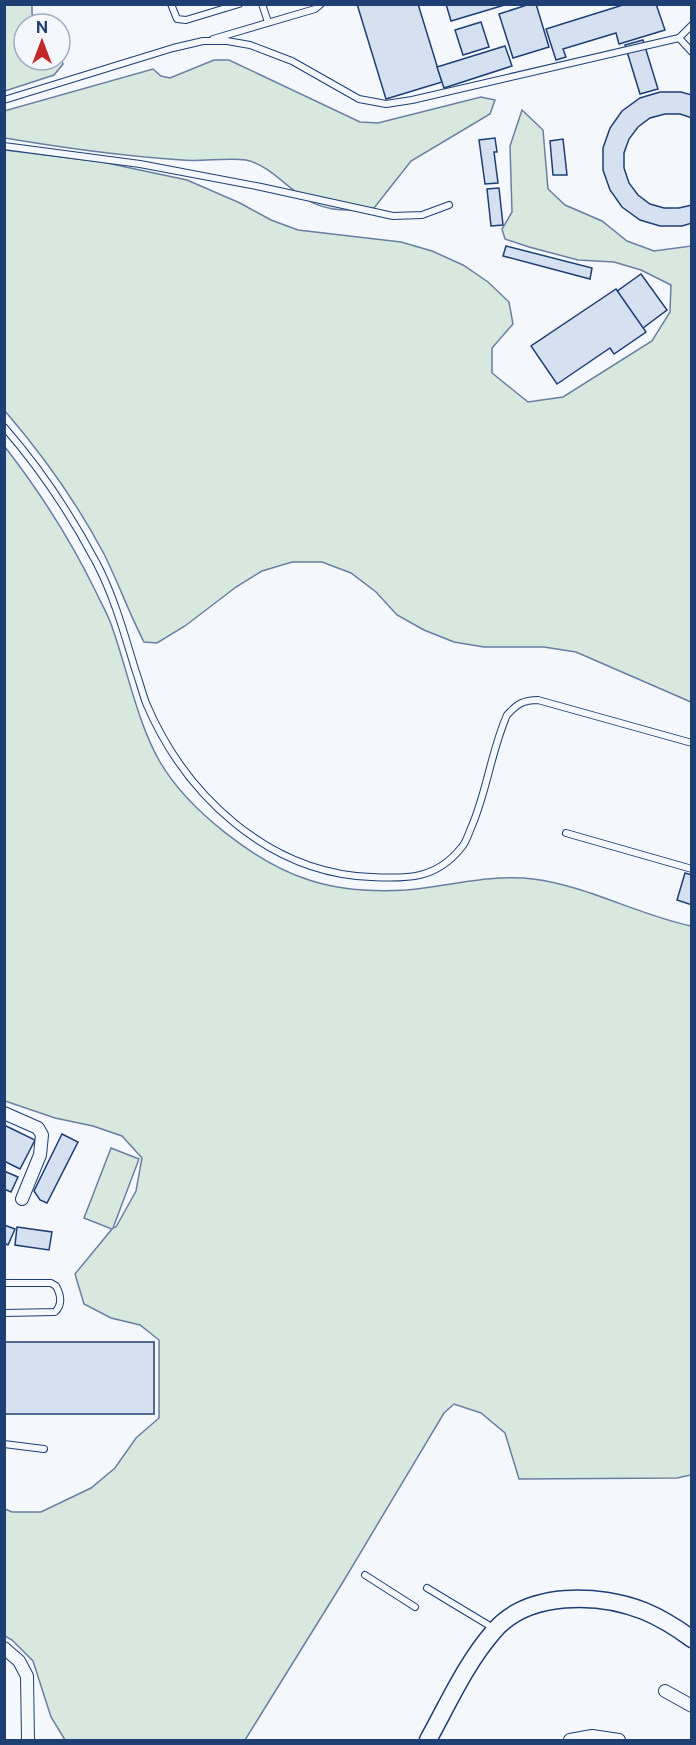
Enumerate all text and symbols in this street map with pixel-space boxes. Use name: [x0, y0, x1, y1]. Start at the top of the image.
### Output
north arrow: [12, 12, 72, 72]
text: N: [36, 18, 48, 37]

